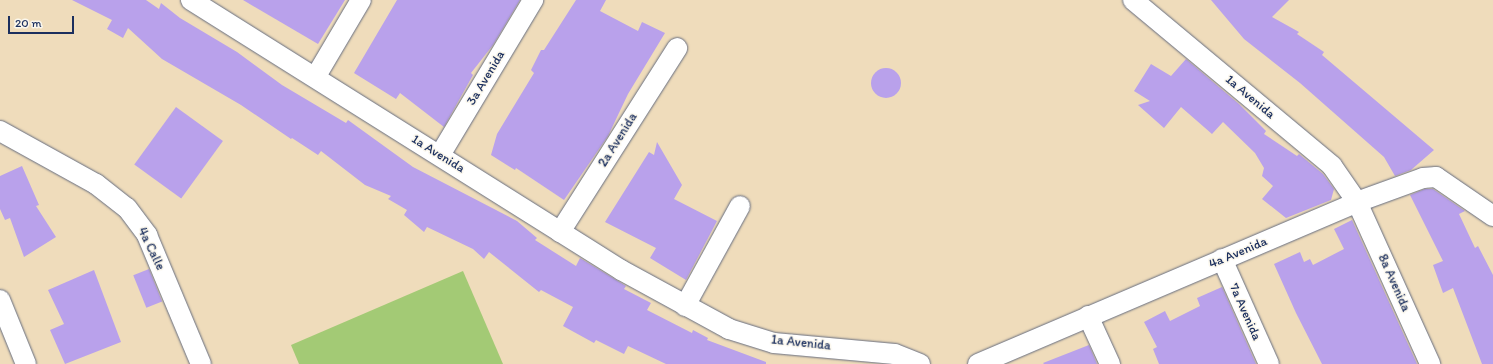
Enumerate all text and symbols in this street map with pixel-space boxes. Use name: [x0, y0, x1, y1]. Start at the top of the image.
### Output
scale bar: [10, 8, 76, 34]
text: 20 m: [15, 16, 42, 30]
street label: 3a Avenida: [464, 48, 508, 108]
street label: 1a Avenida: [1222, 72, 1278, 122]
street label: 2a Avenida: [595, 110, 641, 170]
street label: 1a Avenida: [408, 131, 468, 177]
street label: 4a Calle: [134, 225, 168, 273]
street label: 4a Avenida: [1206, 234, 1270, 272]
street label: 8a Avenida: [1374, 252, 1414, 314]
street label: 7a Avenida: [1226, 281, 1264, 343]
street label: 1a Avenida: [770, 332, 832, 354]

